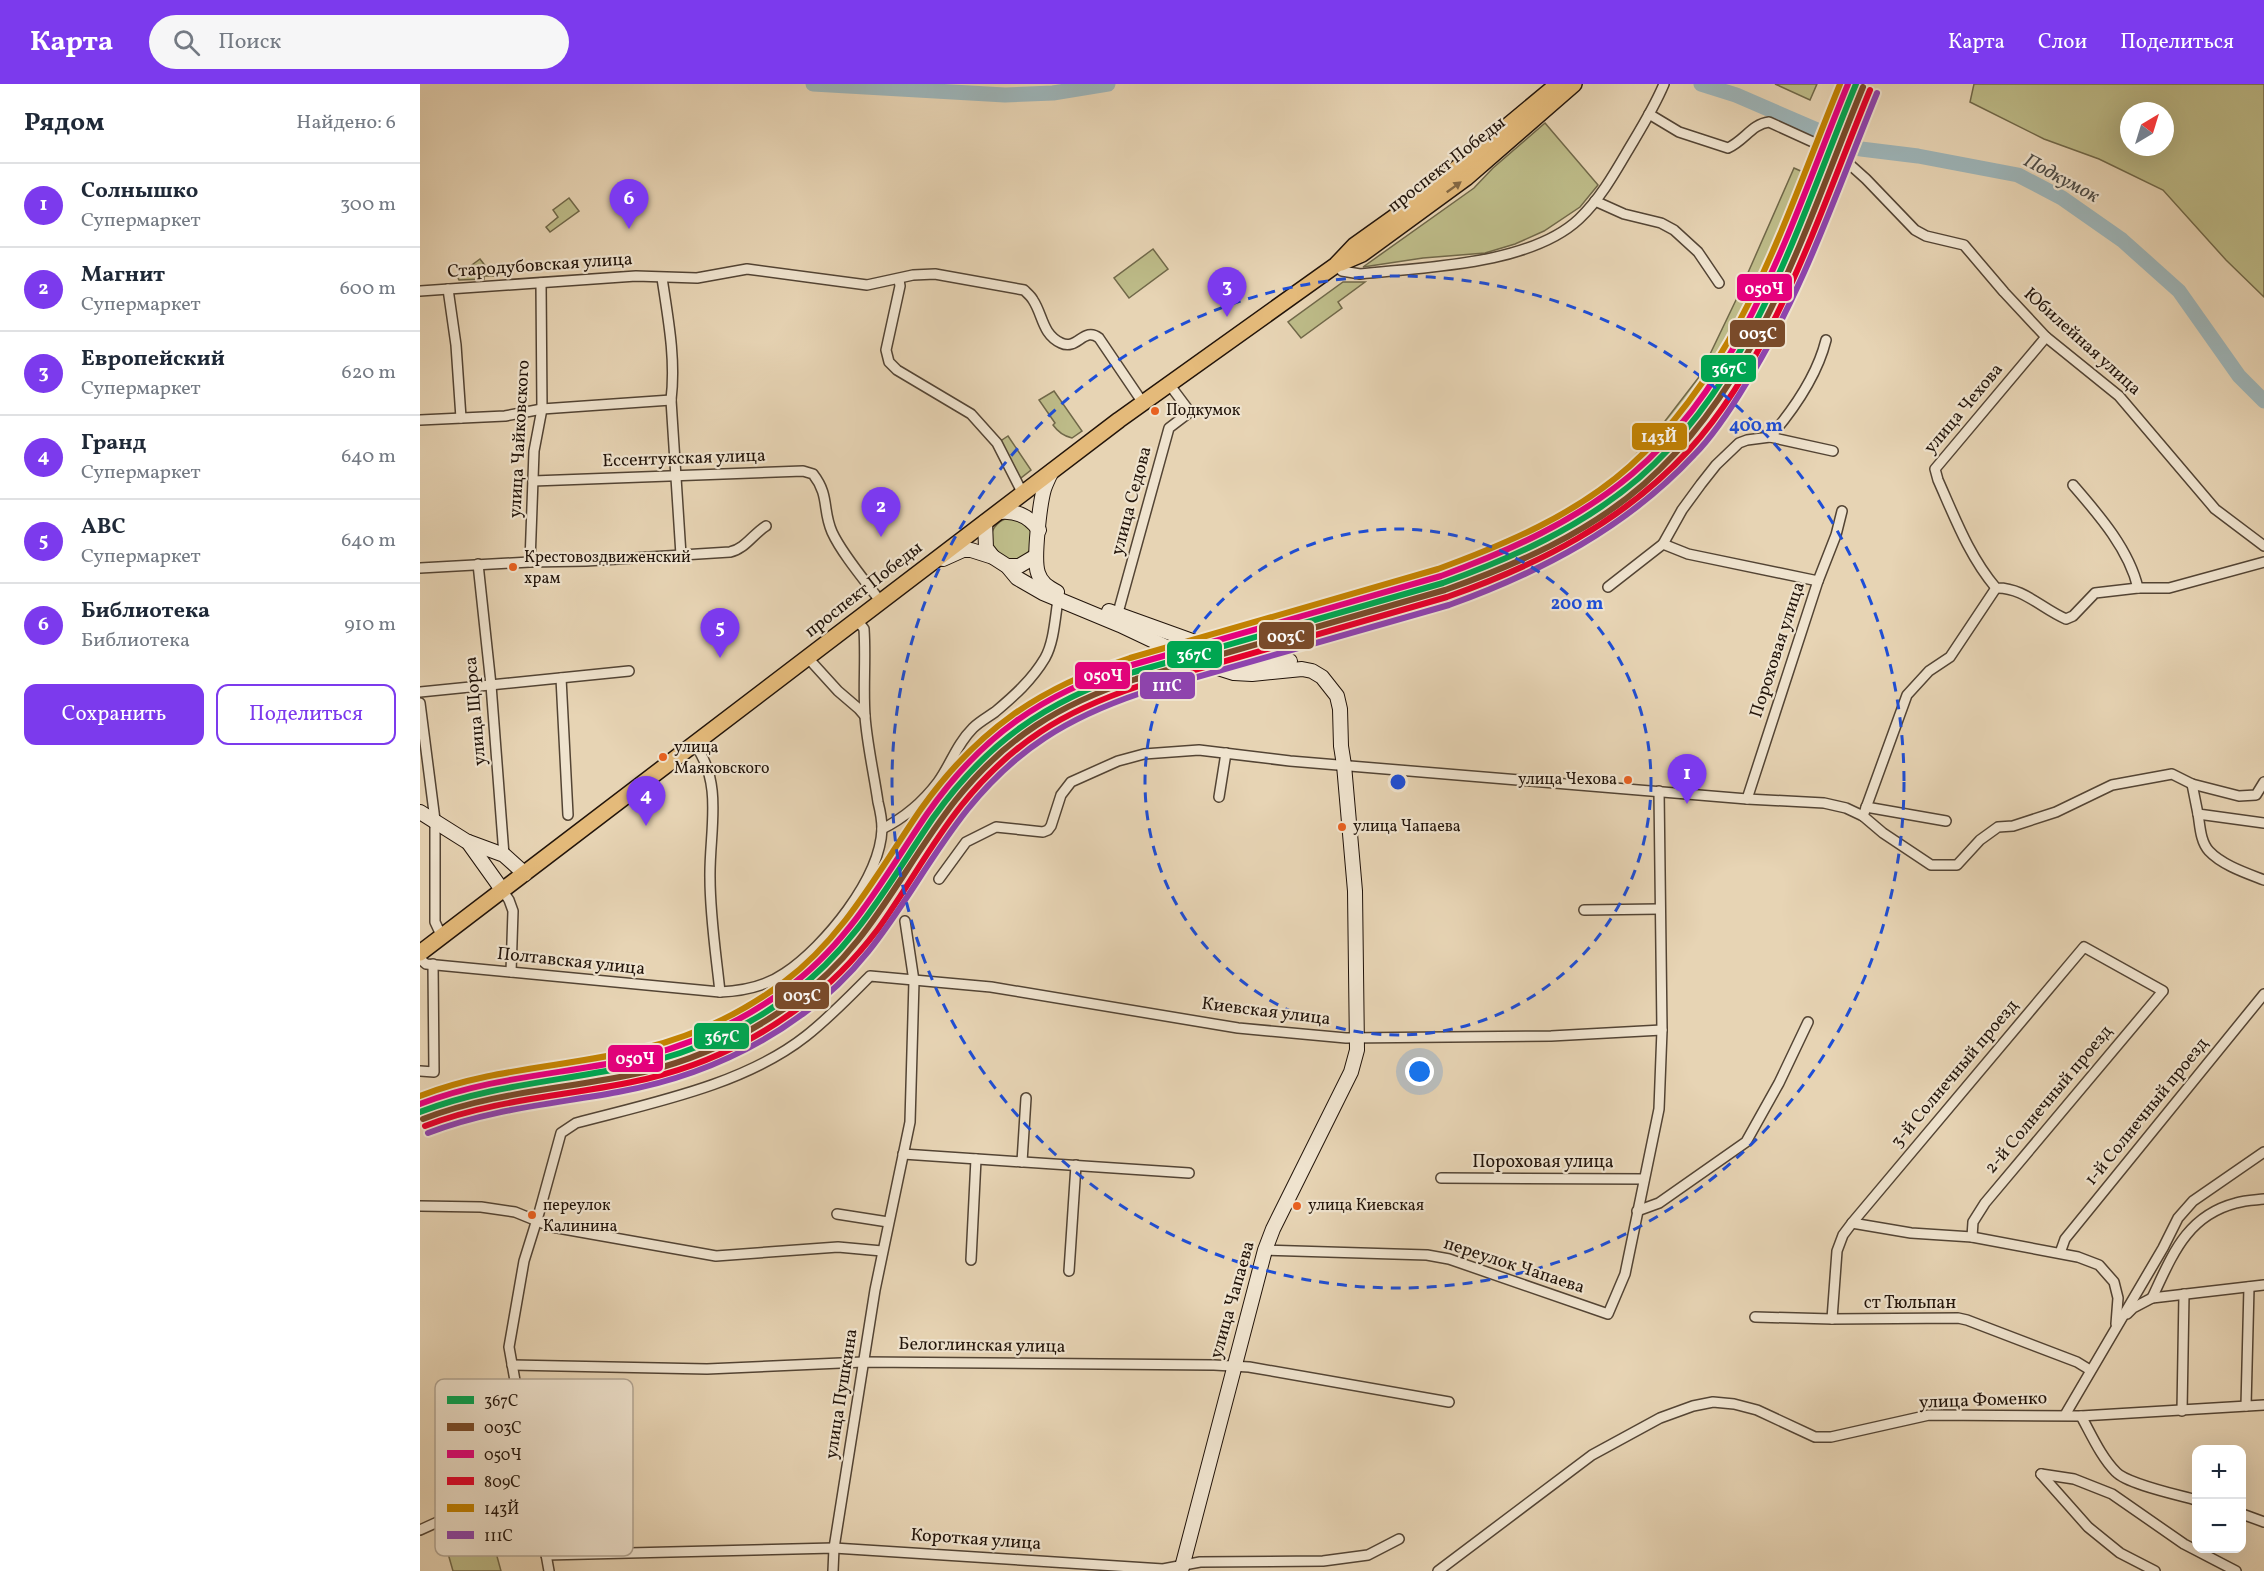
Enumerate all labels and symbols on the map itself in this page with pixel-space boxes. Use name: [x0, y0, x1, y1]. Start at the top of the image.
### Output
north arrow: [2120, 102, 2174, 156]
street label: проспект Победы: [1383, 111, 1511, 219]
water label: Подкумок: [2018, 147, 2104, 211]
pin: 6: [610, 180, 648, 229]
one-way arrow: [1446, 181, 1462, 193]
street label: Стародубовская улица: [447, 247, 633, 285]
pin: 3: [1208, 268, 1246, 317]
line badge: 050Ч: [1736, 273, 1793, 302]
text: 050Ч: [1745, 279, 1784, 301]
street label: Юбилейная улица: [2018, 282, 2146, 402]
line badge: 003С: [1729, 319, 1786, 348]
text: 003С: [1739, 324, 1777, 346]
line badge: 367С: [1700, 354, 1757, 383]
street label: улица Чехова: [1919, 358, 2009, 460]
street label: улица Чайковского: [503, 359, 537, 519]
text: 367С: [1712, 359, 1746, 381]
place label: Подкумок: [1166, 400, 1241, 422]
marker: Подкумок: [1149, 405, 1161, 417]
text: 400 m: [1729, 414, 1783, 439]
line badge: 143Й: [1631, 422, 1688, 451]
text: 143Й: [1641, 426, 1677, 449]
street label: Ессентукская улица: [602, 444, 766, 474]
street label: улица Седова: [1105, 444, 1159, 558]
pin: 2: [862, 488, 900, 537]
street label: проспект Победы: [800, 536, 928, 644]
place label: Крестовоздвиженский храм: [524, 547, 691, 590]
marker: Крестовоздвиженский храм: [507, 561, 519, 573]
street label: Пороховая улица: [1744, 579, 1812, 721]
text: 200 m: [1551, 592, 1603, 617]
pin: 5: [700, 608, 740, 658]
line badge: 003С: [1258, 621, 1315, 650]
text: 003С: [1267, 627, 1305, 649]
line badge: 367С: [1166, 640, 1223, 669]
text: 367С: [1177, 645, 1211, 667]
street label: улица Щорса: [459, 655, 493, 767]
line badge: 050Ч: [1074, 661, 1131, 690]
text: 050Ч: [1084, 666, 1123, 688]
line badge: 111С: [1139, 671, 1196, 700]
text: 111С: [1152, 676, 1182, 698]
place label: улица Маяковского: [674, 737, 769, 780]
marker: улица Маяковского: [657, 751, 669, 763]
pin: 1: [1668, 754, 1706, 804]
place label: улица Чехова: [1518, 769, 1617, 791]
centre of rings: [1388, 772, 1408, 792]
marker: улица Чехова: [1622, 774, 1634, 786]
pin: 4: [626, 776, 666, 826]
place label: улица Чапаева: [1353, 816, 1461, 838]
marker: улица Чапаева: [1336, 821, 1348, 833]
street label: Полтавская улица: [496, 942, 646, 982]
line badge: 003С: [774, 981, 830, 1010]
text: 003С: [783, 986, 821, 1008]
street label: Киевская улица: [1200, 992, 1332, 1032]
street label: 3-й Солнечный проезд: [1885, 994, 2025, 1154]
street label: 2-й Солнечный проезд: [1979, 1020, 2119, 1180]
line badge: 367С: [693, 1022, 750, 1050]
text: 367С: [705, 1027, 739, 1049]
street label: 1-й Солнечный проезд: [2079, 1033, 2215, 1191]
line badge: 050Ч: [607, 1044, 664, 1073]
text: 050Ч: [616, 1049, 655, 1071]
your location: [1405, 1057, 1434, 1086]
street label: Пороховая улица: [1472, 1150, 1614, 1175]
place label: переулок Калинина: [543, 1195, 618, 1238]
place label: улица Киевская: [1308, 1195, 1424, 1217]
marker: улица Киевская: [1291, 1200, 1303, 1212]
marker: переулок Калинина: [526, 1209, 538, 1221]
street label: переулок Чапаева: [1440, 1231, 1588, 1301]
street label: улица Чапаева: [1204, 1238, 1262, 1362]
street label: ст Тюльпан: [1864, 1291, 1956, 1316]
street label: улица Пушкина: [819, 1327, 865, 1461]
street label: Белоглинская улица: [898, 1332, 1066, 1360]
legend: [435, 1379, 633, 1556]
street label: улица Фоменко: [1918, 1386, 2048, 1416]
text: 367С: [484, 1391, 519, 1413]
text: 003С: [484, 1418, 522, 1440]
text: 050Ч: [484, 1445, 522, 1467]
text: 809С: [484, 1472, 521, 1494]
text: 143Й: [484, 1499, 519, 1521]
street label: Короткая улица: [910, 1523, 1042, 1557]
text: 111С: [484, 1526, 513, 1548]

